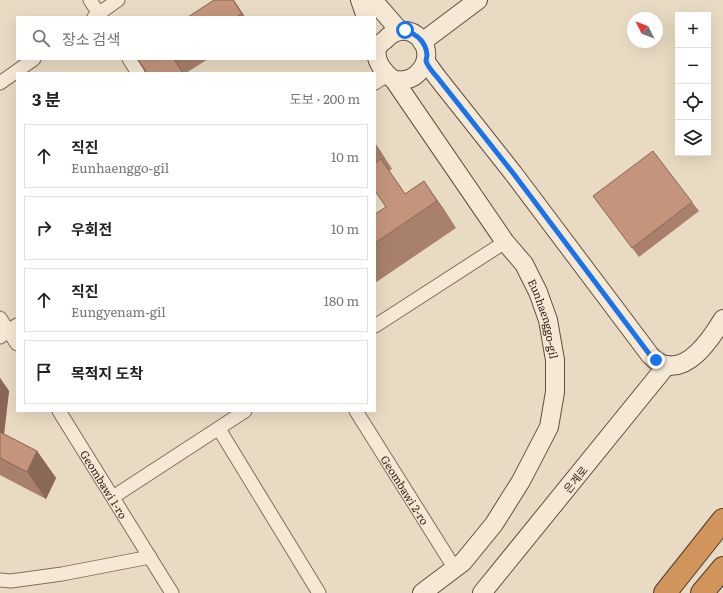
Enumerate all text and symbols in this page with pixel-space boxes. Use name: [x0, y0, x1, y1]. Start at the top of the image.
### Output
north arrow: [627, 12, 663, 48]
map controls: [675, 12, 711, 156]
button: +: [675, 12, 711, 48]
search box: [16, 16, 376, 60]
route start: [396, 21, 414, 39]
icon: search: [30, 27, 52, 49]
text: 장소 검색: [62, 27, 120, 50]
button: −: [675, 48, 711, 84]
button: locate: [675, 84, 711, 120]
text: 3 분: [32, 86, 61, 111]
text: 도보 · 200 m: [290, 89, 360, 108]
button: layers: [675, 120, 711, 156]
text: 직진: [71, 135, 99, 158]
icon: ahead: [33, 145, 55, 167]
text: 10 m: [331, 147, 359, 166]
text: Eunhaenggo-gil: [71, 158, 169, 177]
icon: right: [33, 217, 55, 239]
text: 우회전: [71, 217, 112, 240]
text: 10 m: [331, 219, 359, 238]
street label: Eunhaenggo-gil: [524, 276, 563, 360]
text: 직진: [71, 279, 99, 302]
icon: ahead: [33, 289, 55, 311]
text: 180 m: [324, 291, 359, 310]
text: Eungyenam-gil: [71, 302, 166, 321]
route end: [647, 351, 665, 369]
icon: arrive: [33, 361, 55, 383]
text: 목적지 도착: [71, 361, 143, 384]
street label: Geombawi 1-ro: [77, 447, 132, 521]
street label: Geombawi 2-ro: [378, 452, 433, 528]
street label: 은계로: [559, 462, 591, 496]

